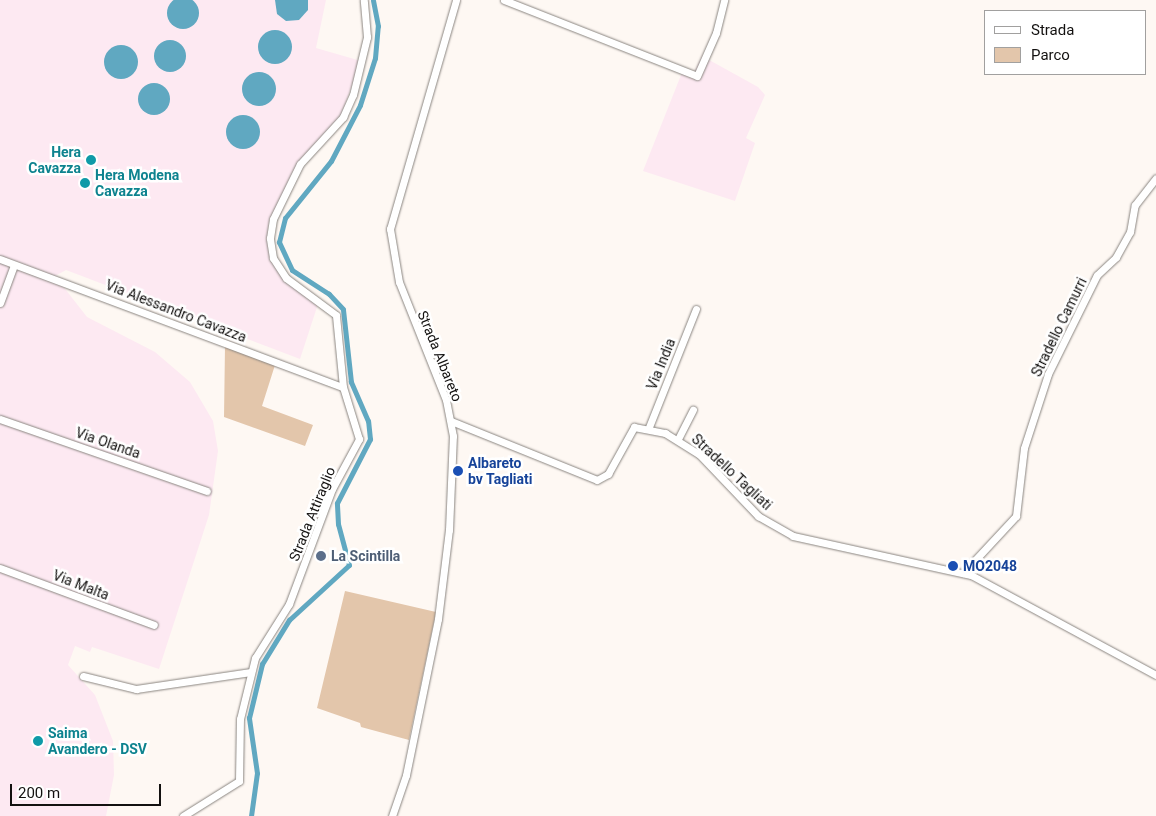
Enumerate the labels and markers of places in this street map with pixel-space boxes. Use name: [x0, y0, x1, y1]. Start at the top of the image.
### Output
place label: Hera Cavazza: [28, 144, 81, 176]
marker: Hera Cavazza: [85, 154, 97, 166]
place label: Hera Modena Cavazza: [95, 167, 179, 200]
marker: Hera Modena Cavazza: [79, 177, 91, 189]
place label: Albareto bv Tagliati: [468, 455, 533, 488]
marker: Albareto bv Tagliati: [452, 465, 464, 477]
place label: La Scintilla: [331, 548, 400, 564]
marker: La Scintilla: [315, 550, 327, 562]
place label: MO2048: [963, 558, 1017, 574]
marker: MO2048: [947, 560, 959, 572]
place label: Saima Avandero - DSV: [48, 725, 147, 758]
marker: Saima Avandero - DSV: [32, 735, 44, 747]

